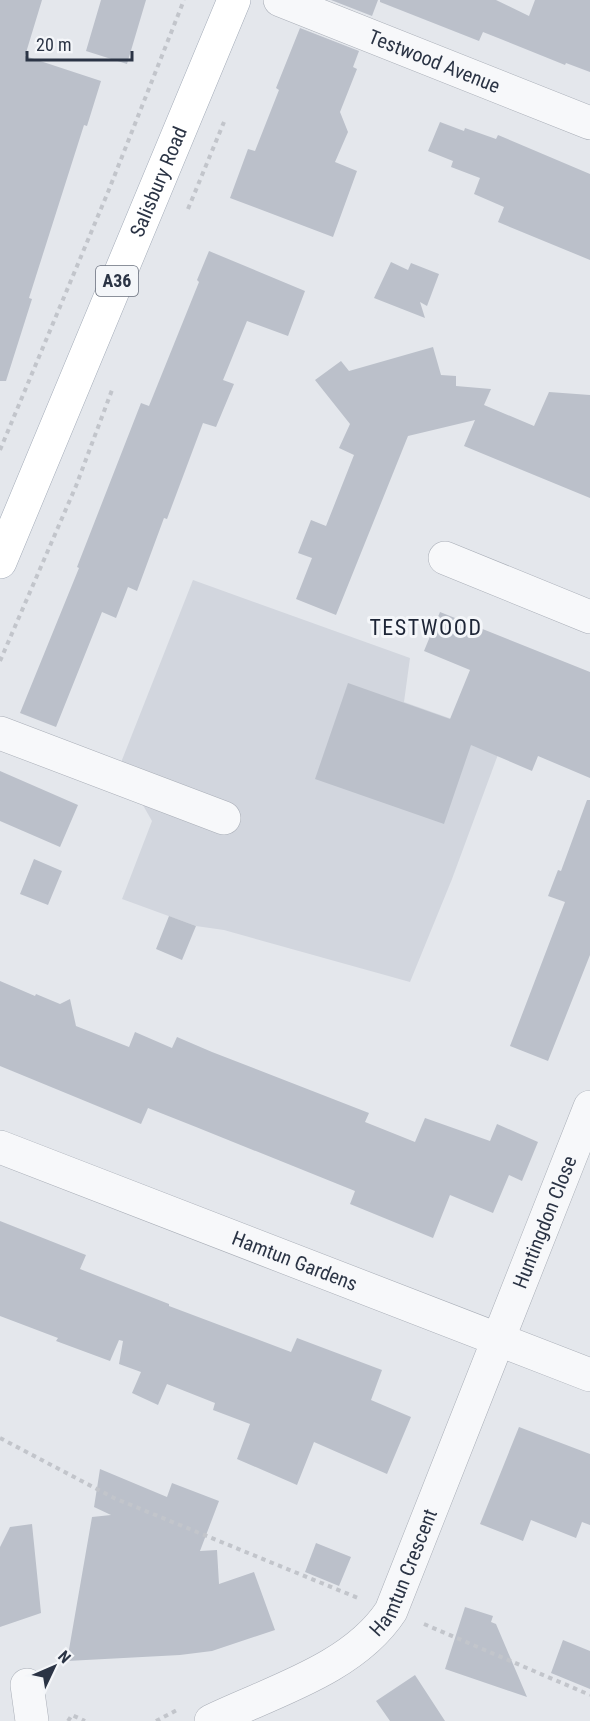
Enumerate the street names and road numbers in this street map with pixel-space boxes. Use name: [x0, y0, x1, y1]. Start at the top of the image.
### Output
street label: Testwood Avenue: [365, 24, 503, 98]
street label: Salisbury Road: [125, 123, 192, 240]
road number: A36: [96, 266, 138, 296]
street label: Huntingdon Close: [508, 1152, 582, 1292]
street label: Hamtun Gardens: [229, 1226, 361, 1296]
street label: Hamtun Crescent: [364, 1506, 442, 1641]

